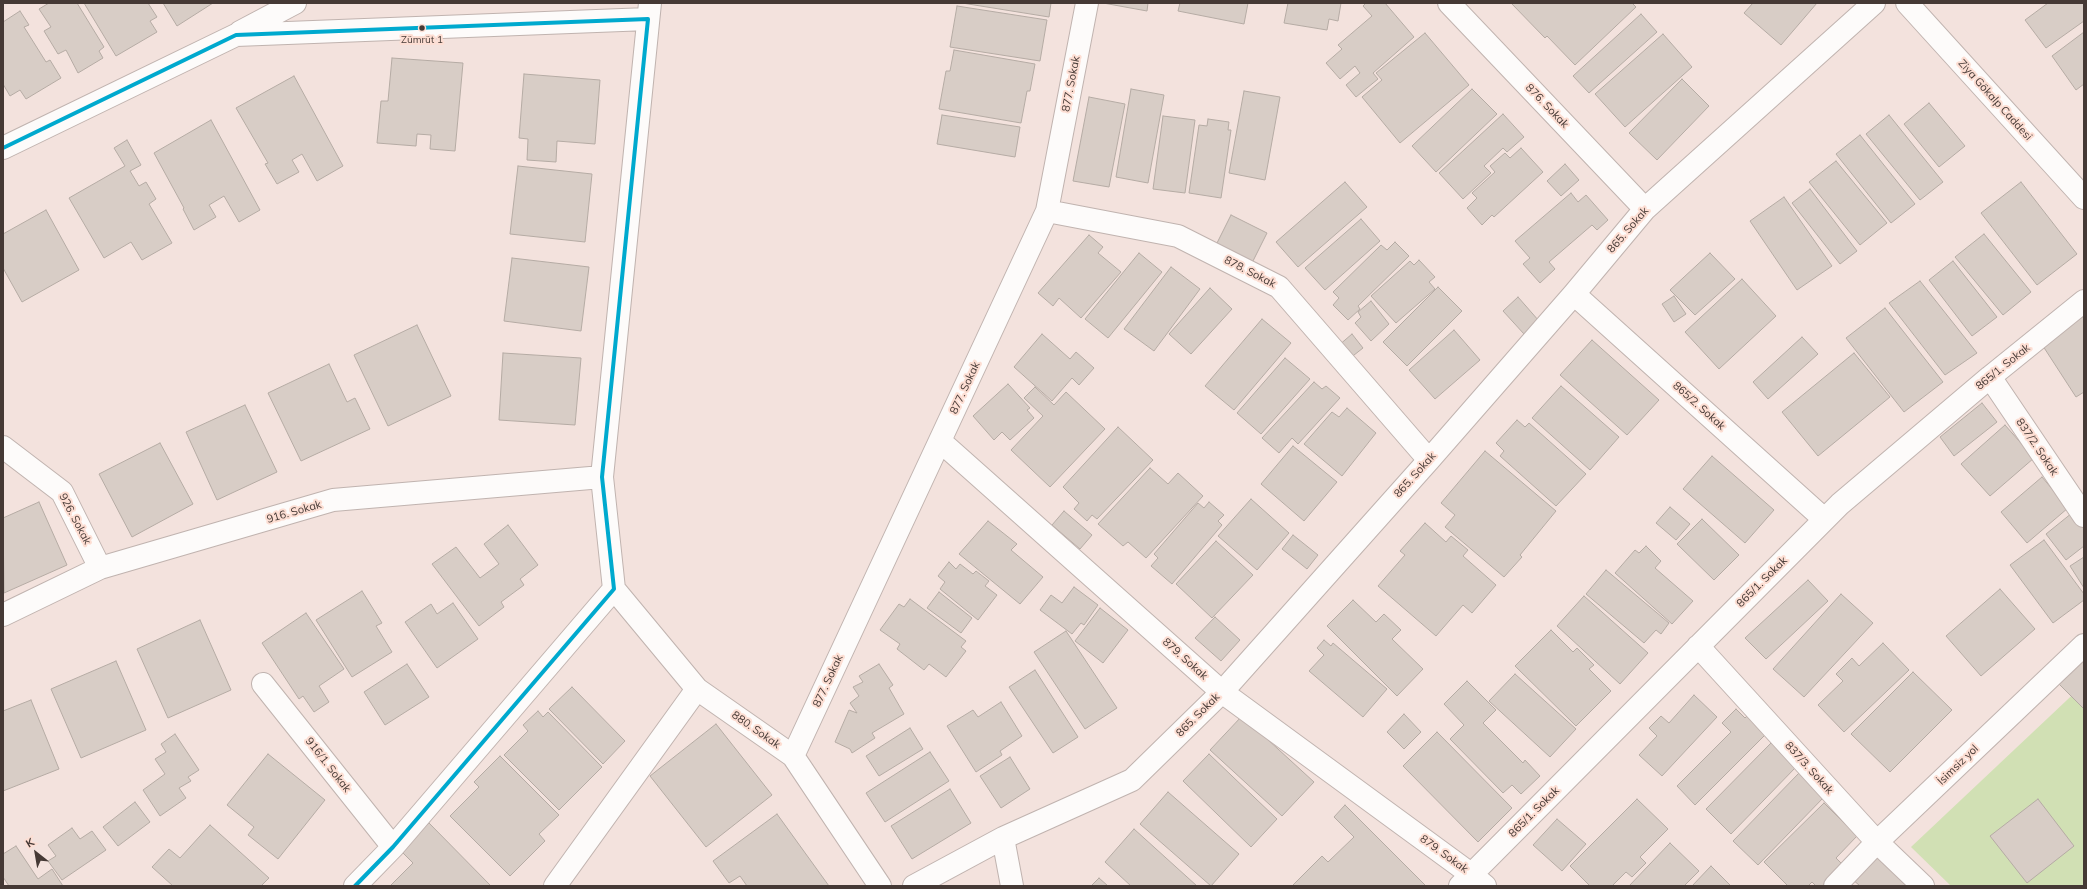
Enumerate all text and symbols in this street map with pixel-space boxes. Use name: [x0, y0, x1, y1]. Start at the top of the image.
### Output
marker: Zümrüt 1: [417, 23, 427, 33]
place label: Zümrüt 1: [401, 34, 443, 46]
street label: 877. Sokak: [1059, 55, 1083, 113]
street label: Ziya Gökalp Caddesi: [1955, 57, 2035, 143]
street label: 876. Sokak: [1523, 81, 1571, 131]
street label: 865. Sokak: [1605, 204, 1651, 256]
street label: 878. Sokak: [1222, 253, 1278, 291]
street label: 865/1. Sokak: [1973, 341, 2033, 393]
street label: 877. Sokak: [947, 360, 983, 416]
street label: 865/2. Sokak: [1670, 379, 1728, 433]
street label: 837/2. Sokak: [2013, 416, 2061, 478]
street label: 865. Sokak: [1391, 450, 1439, 500]
street label: 926. Sokak: [56, 491, 94, 547]
street label: 916. Sokak: [265, 498, 323, 526]
street label: 865/1. Sokak: [1734, 554, 1790, 610]
street label: 879. Sokak: [1160, 635, 1210, 683]
street label: 877. Sokak: [810, 653, 846, 709]
street label: 865. Sokak: [1173, 690, 1223, 740]
street label: 880. Sokak: [729, 708, 783, 752]
street label: 916/1. Sokak: [303, 735, 353, 795]
street label: 837/3. Sokak: [1782, 739, 1836, 797]
street label: İsimsiz yol: [1935, 742, 1981, 788]
street label: 865/1. Sokak: [1506, 784, 1562, 840]
street label: 879. Sokak: [1417, 832, 1471, 876]
north arrow: [16, 833, 56, 873]
text: K: [23, 835, 37, 851]

